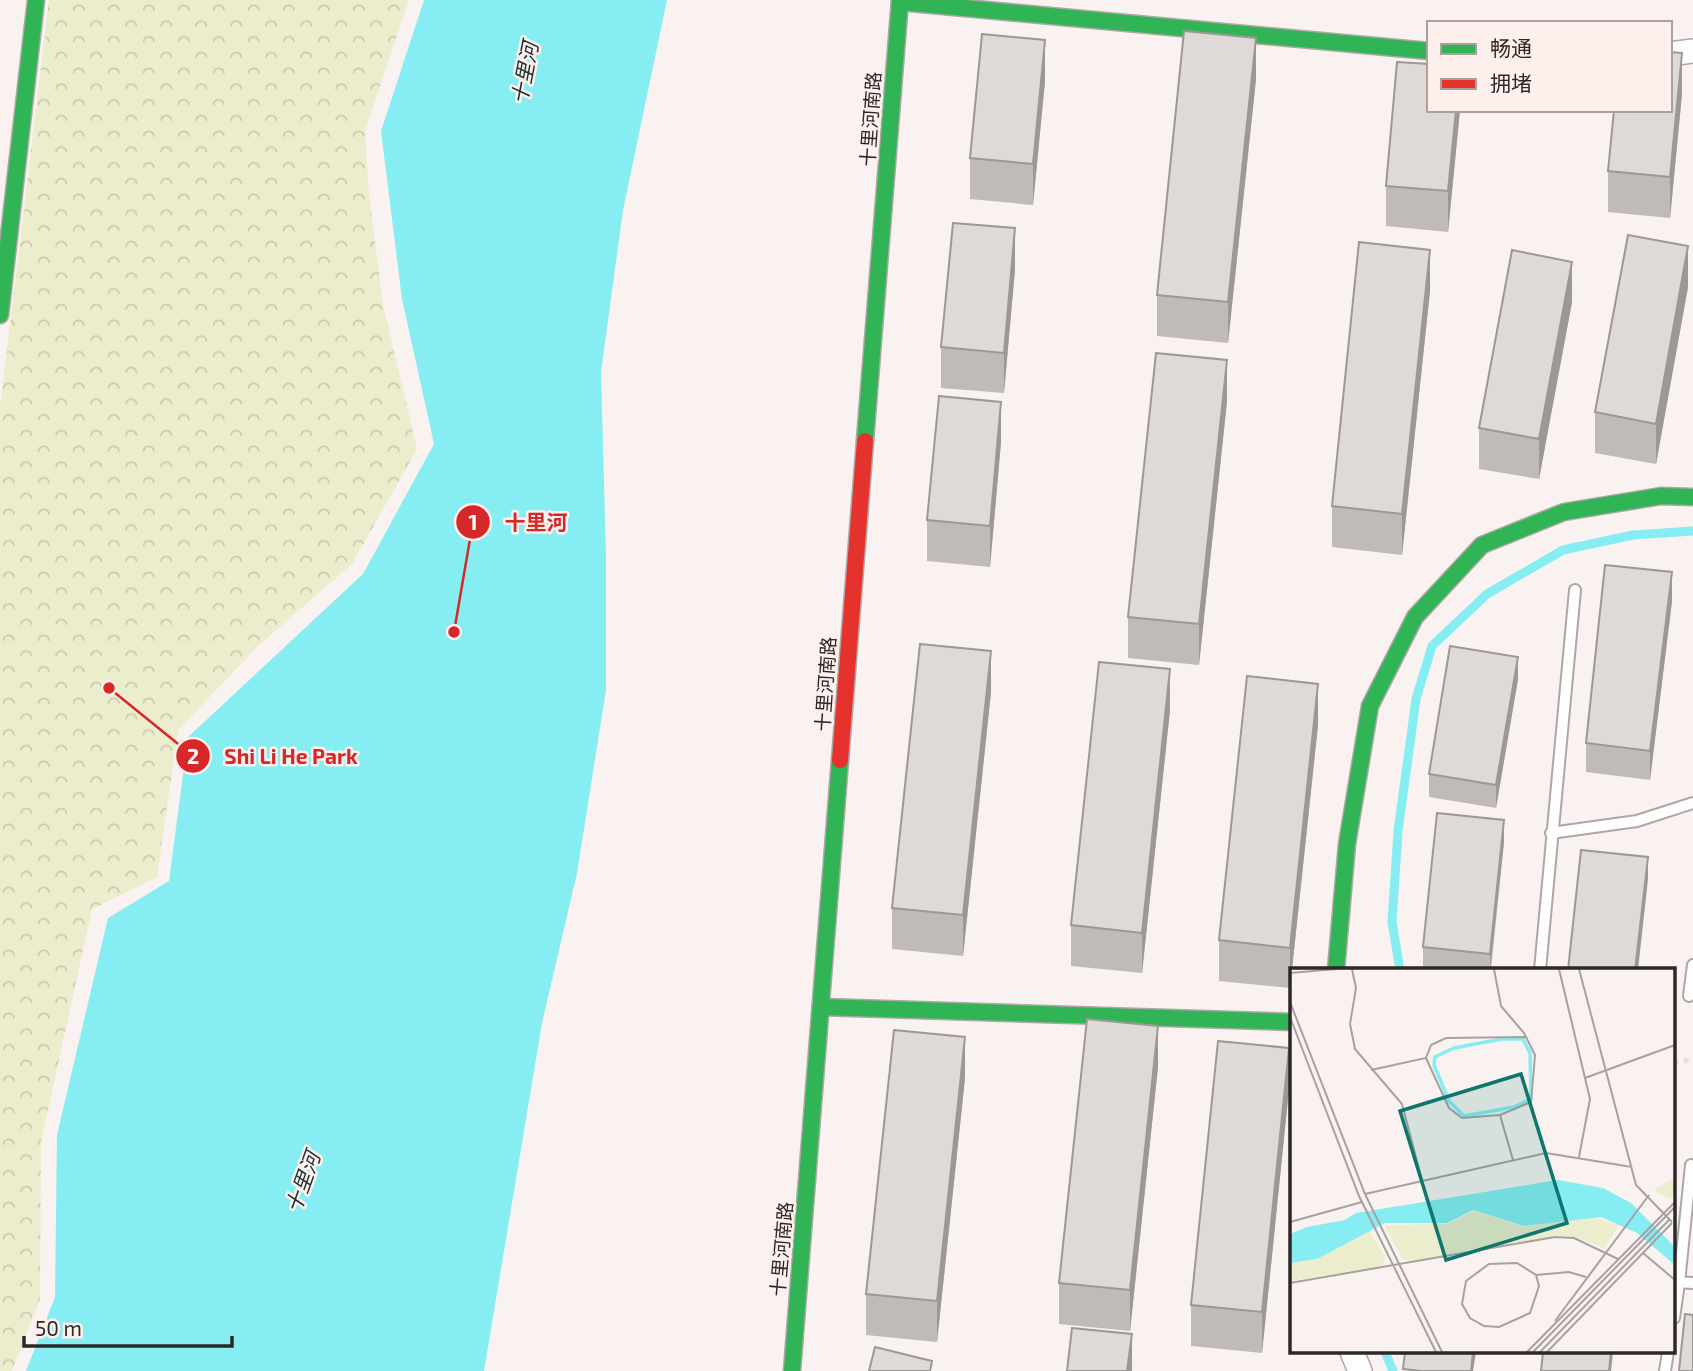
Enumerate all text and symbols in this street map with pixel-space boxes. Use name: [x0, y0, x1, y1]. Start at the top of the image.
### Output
legend: [1427, 21, 1672, 112]
text: 畅通: [1490, 35, 1532, 60]
water label: 十里河: [506, 36, 543, 106]
text: 拥堵: [1490, 70, 1532, 95]
street label: 十里河南路: [855, 71, 885, 167]
callout: 十里河: [455, 501, 581, 543]
text: 1: [468, 509, 478, 534]
text: 十里河: [505, 509, 568, 534]
street label: 十里河南路: [810, 636, 840, 732]
callout: Shi Li He Park: [175, 735, 372, 777]
text: 2: [187, 743, 199, 768]
text: Shi Li He Park: [224, 743, 358, 768]
inset map: [1290, 968, 1676, 1354]
water label: 十里河: [279, 1144, 326, 1216]
street label: 十里河南路: [765, 1201, 797, 1297]
scale bar: [24, 1304, 233, 1348]
text: 50 m: [35, 1315, 82, 1340]

